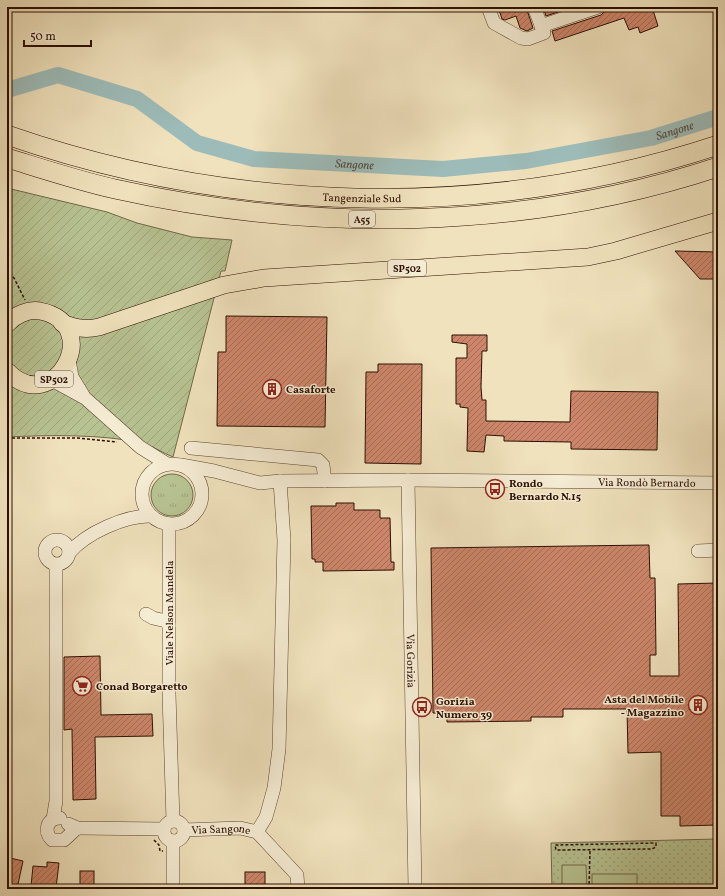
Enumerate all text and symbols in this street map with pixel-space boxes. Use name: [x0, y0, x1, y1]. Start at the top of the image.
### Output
scale bar: [24, 22, 91, 48]
text: 50 m: [30, 29, 56, 45]
water label: Sangone: [654, 118, 697, 145]
water label: Sangone: [335, 156, 375, 174]
street label: Tangenziale Sud: [322, 191, 401, 207]
road number: A55: [349, 211, 375, 227]
road number: SP502: [388, 260, 426, 276]
road number: SP502: [35, 371, 73, 387]
building icon: Casaforte: [261, 378, 283, 400]
place label: Casaforte: [286, 383, 336, 398]
street label: Via Rondò Bernardo: [598, 476, 696, 492]
place label: Rondo Bernardo N.15: [509, 477, 581, 505]
bus stop icon: Rondo Bernardo N.15: [484, 478, 506, 500]
street label: Viale Nelson Mandela: [163, 560, 178, 665]
street label: Via Gorizia: [402, 634, 418, 689]
supermarket icon: Conad Borgaretto: [71, 675, 93, 697]
place label: Conad Borgaretto: [96, 680, 188, 695]
place label: Asta del Mobile - Magazzino: [604, 693, 684, 721]
building icon: Asta del Mobile - Magazzino: [687, 694, 709, 716]
place label: Gorizia Numero 39: [436, 695, 492, 723]
bus stop icon: Gorizia Numero 39: [411, 696, 433, 718]
street label: Via Sangone: [191, 822, 252, 839]

